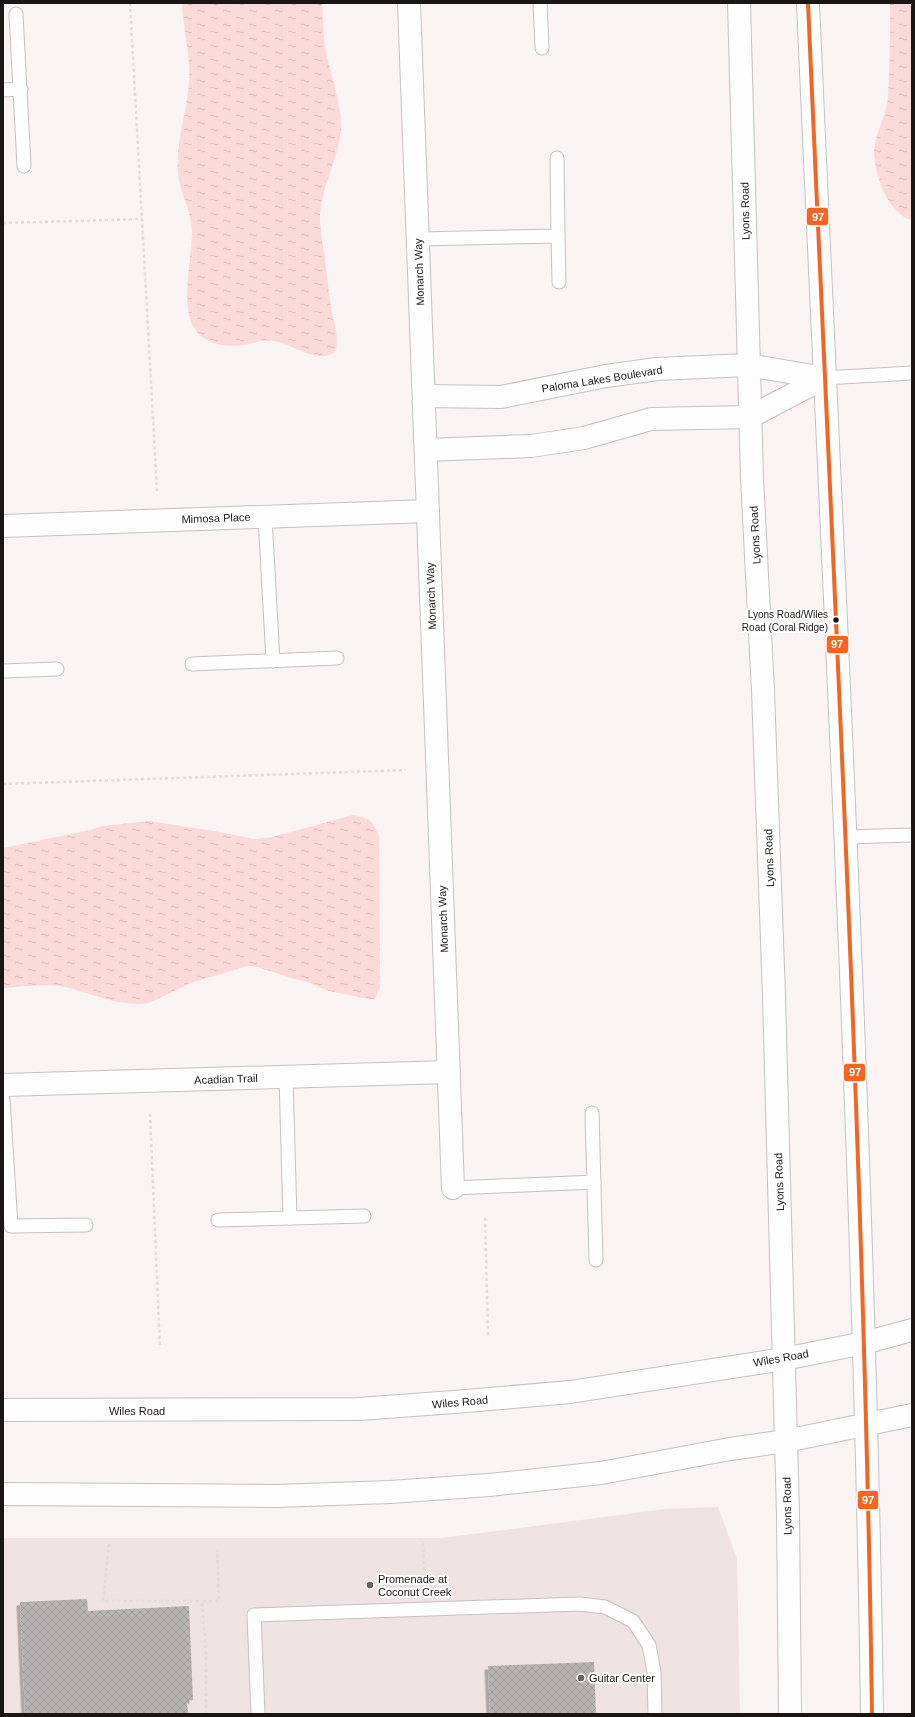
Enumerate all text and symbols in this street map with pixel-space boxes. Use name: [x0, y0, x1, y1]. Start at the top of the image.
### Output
street label: Lyons Road: [738, 182, 752, 240]
line badge: 97: [806, 207, 829, 226]
text: 97: [812, 211, 824, 223]
street label: Monarch Way: [412, 238, 426, 306]
street label: Paloma Lakes Boulevard: [541, 364, 663, 394]
street label: Lyons Road: [747, 506, 763, 564]
street label: Mimosa Place: [181, 511, 251, 525]
street label: Monarch Way: [424, 562, 438, 630]
place label: Lyons Road/Wiles Road (Coral Ridge): [742, 609, 828, 633]
marker: Lyons Road/Wiles Road (Coral Ridge): [831, 615, 841, 625]
line badge: 97: [826, 635, 849, 654]
text: 97: [831, 638, 843, 650]
street label: Lyons Road: [762, 829, 776, 887]
street label: Monarch Way: [436, 885, 450, 953]
line badge: 97: [843, 1063, 866, 1082]
text: 97: [849, 1066, 861, 1078]
street label: Acadian Trail: [194, 1072, 258, 1086]
street label: Lyons Road: [772, 1153, 786, 1211]
street label: Wiles Road: [752, 1347, 810, 1369]
street label: Wiles Road: [431, 1394, 489, 1410]
street label: Wiles Road: [109, 1405, 165, 1417]
street label: Lyons Road: [780, 1477, 794, 1535]
line badge: 97: [857, 1490, 879, 1510]
text: 97: [862, 1494, 874, 1506]
place label: Promenade at Coconut Creek: [378, 1573, 452, 1598]
marker: Promenade at Coconut Creek: [365, 1580, 375, 1590]
place label: Guitar Center: [589, 1672, 655, 1684]
marker: Guitar Center: [576, 1673, 586, 1683]

